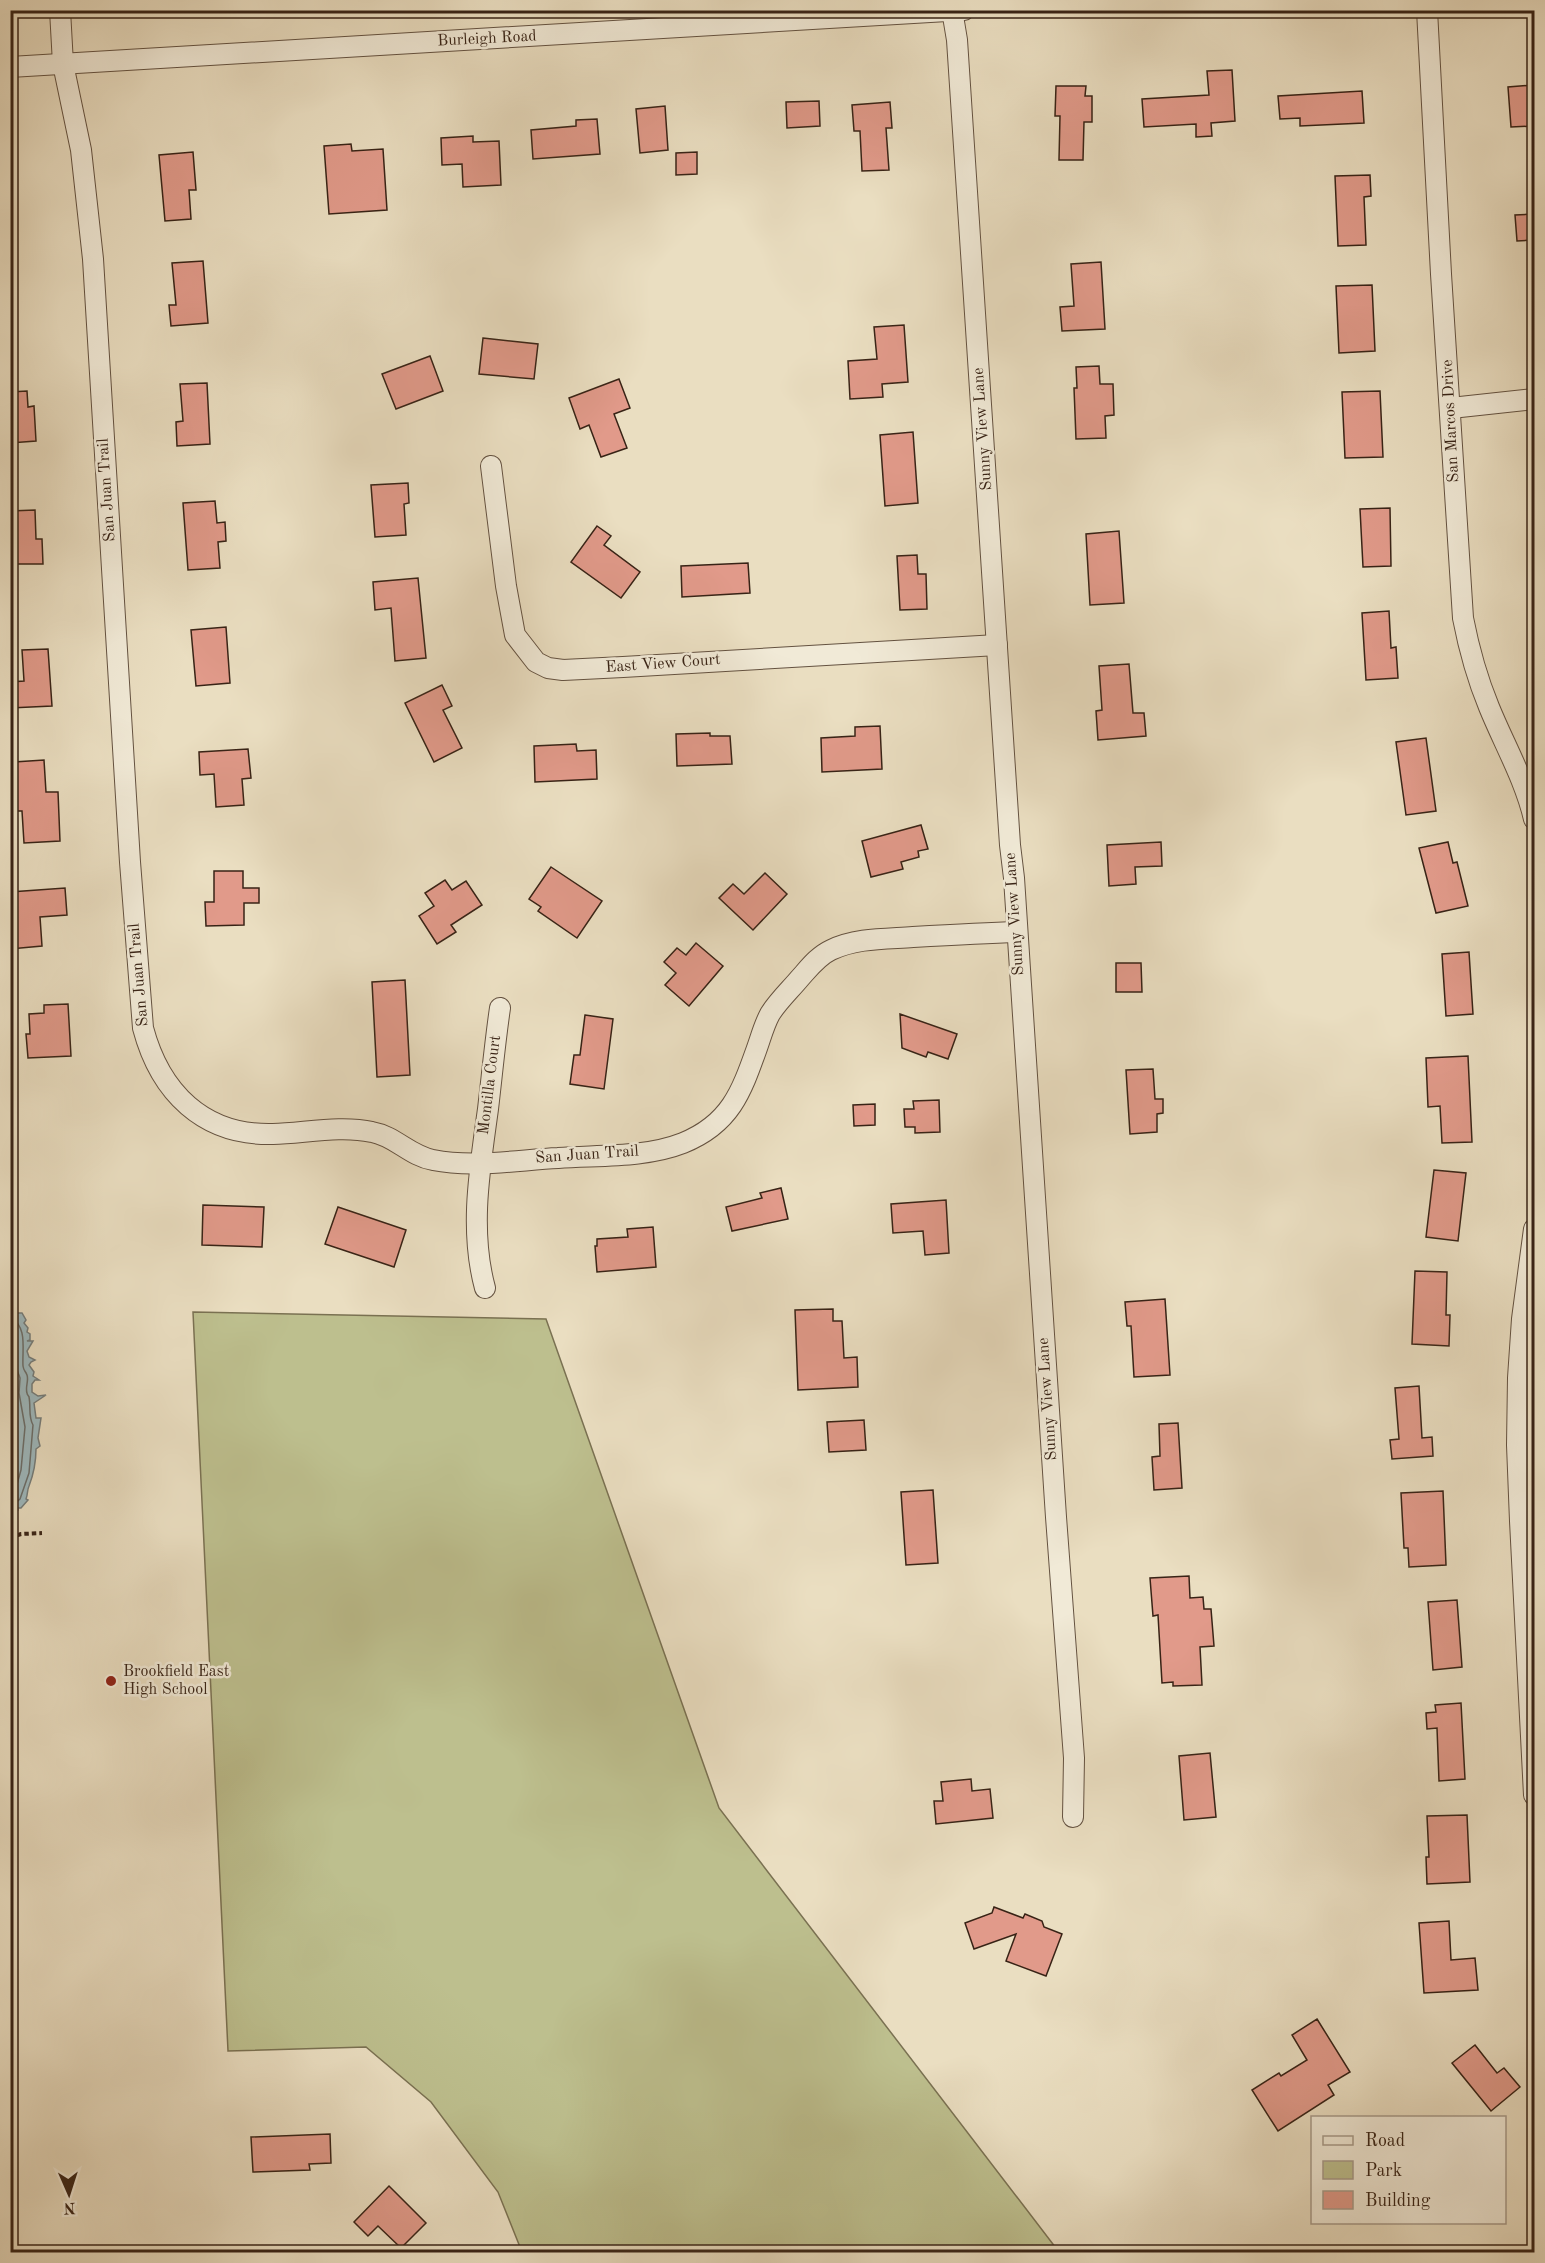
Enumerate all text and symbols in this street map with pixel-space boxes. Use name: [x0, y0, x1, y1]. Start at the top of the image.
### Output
street label: Burleigh Road: [437, 28, 537, 50]
street label: San Marcos Drive: [1440, 359, 1462, 483]
street label: Sunny View Lane: [971, 367, 995, 491]
street label: San Juan Trail: [95, 438, 119, 542]
street label: East View Court: [605, 652, 722, 676]
street label: Sunny View Lane: [1003, 852, 1027, 976]
street label: San Juan Trail: [127, 923, 151, 1027]
street label: Montilla Court: [476, 1034, 504, 1136]
street label: San Juan Trail: [535, 1143, 639, 1167]
street label: Sunny View Lane: [1036, 1337, 1060, 1461]
place label: Brookfield East High School: [123, 1664, 230, 1698]
marker: Brookfield East High School: [104, 1674, 118, 1688]
legend: [1311, 2116, 1506, 2224]
text: Road: [1365, 2132, 1405, 2150]
text: Park: [1365, 2162, 1402, 2180]
north arrow: [39, 2164, 99, 2224]
text: Building: [1365, 2192, 1431, 2210]
text: N: [62, 2199, 76, 2215]

